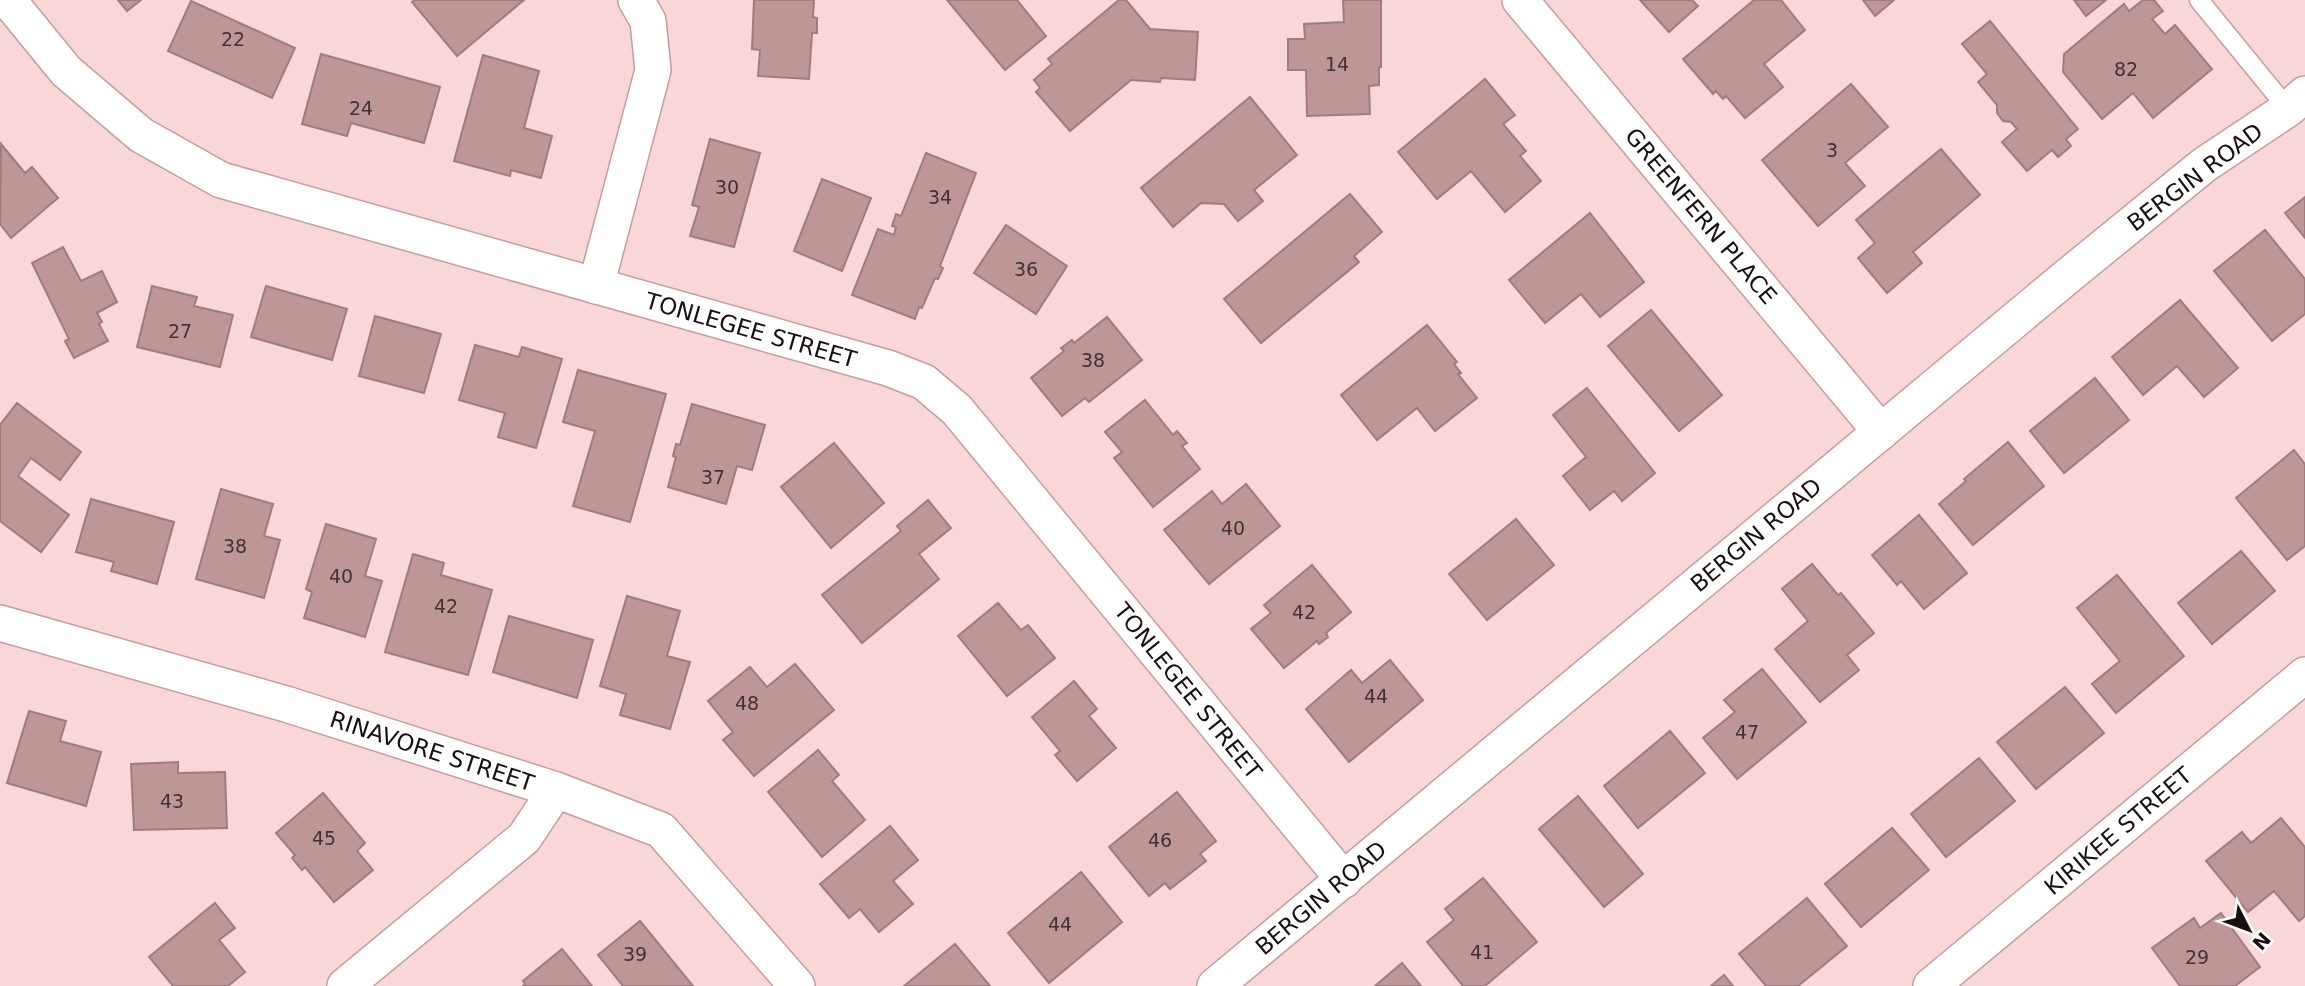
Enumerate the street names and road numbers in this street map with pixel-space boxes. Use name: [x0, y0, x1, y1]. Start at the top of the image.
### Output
street label: BERGIN ROAD: [2122, 118, 2268, 236]
street label: GREENFERN PLACE: [1620, 123, 1782, 309]
street label: TONLEGEE STREET: [641, 287, 861, 373]
street label: BERGIN ROAD: [1685, 473, 1827, 597]
street label: TONLEGEE STREET: [1108, 597, 1267, 785]
street label: RINAVORE STREET: [327, 706, 538, 797]
street label: KIRIKEE STREET: [2039, 761, 2197, 900]
street label: BERGIN ROAD: [1250, 836, 1392, 960]

